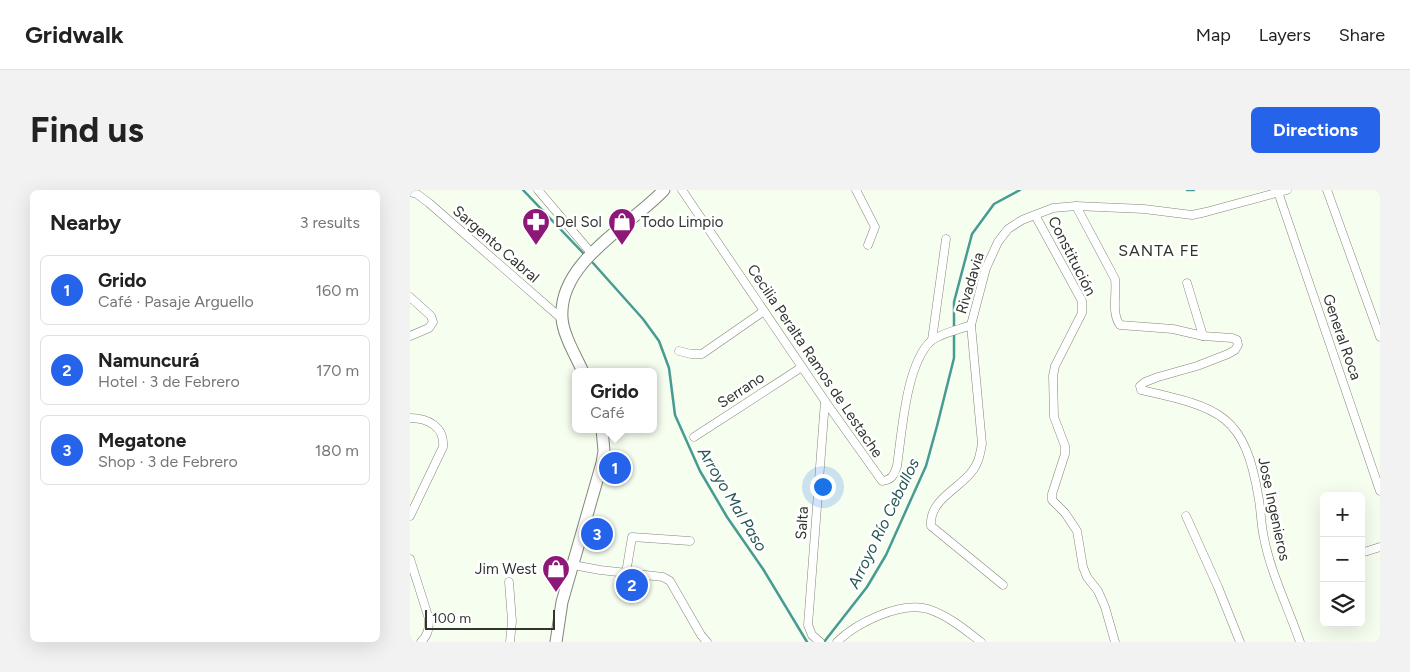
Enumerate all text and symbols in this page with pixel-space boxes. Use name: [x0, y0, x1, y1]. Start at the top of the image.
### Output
text: Gridwalk: [25, 20, 124, 49]
text: Map: [1196, 24, 1231, 46]
text: Layers: [1259, 24, 1311, 46]
text: Share: [1339, 24, 1385, 46]
button: Directions: [1251, 107, 1380, 153]
text: Find us: [30, 109, 144, 151]
street label: Sargento Cabral: [449, 202, 543, 286]
pharmacy icon: Del Sol: [521, 207, 551, 246]
shop icon: Todo Limpio: [607, 207, 637, 246]
text: Nearby: [50, 210, 121, 235]
text: 3 results: [300, 213, 360, 232]
place label: Del Sol: [555, 213, 602, 231]
place label: Todo Limpio: [641, 213, 724, 231]
street label: Constitución: [1044, 213, 1100, 299]
district label: SANTA FE: [1118, 241, 1200, 260]
street label: Rivadavia: [952, 250, 988, 316]
street label: Cecilia Peralta Ramos de Lestache: [743, 261, 887, 461]
text: Grido: [98, 269, 147, 292]
text: 1: [64, 281, 70, 300]
text: 160 m: [316, 281, 359, 300]
text: Café · Pasaje Arguello: [98, 292, 254, 311]
street label: General Roca: [1319, 292, 1365, 382]
text: Namuncurá: [98, 349, 199, 372]
text: 2: [62, 361, 72, 380]
text: 170 m: [316, 361, 359, 380]
popup: [572, 368, 657, 433]
street label: Serrano: [714, 368, 768, 412]
text: Hotel · 3 de Febrero: [98, 372, 240, 391]
text: Grido: [590, 380, 639, 403]
text: Café: [590, 403, 624, 422]
text: Megatone: [98, 429, 186, 452]
text: 3: [63, 441, 71, 460]
text: 180 m: [315, 441, 359, 460]
water label: Arroyo Mal Paso: [694, 443, 771, 555]
pin: 1: [599, 449, 631, 487]
text: Shop · 3 de Febrero: [98, 452, 238, 471]
water label: Arroyo Río Ceballos: [843, 455, 923, 592]
street label: Jose Ingenieros: [1254, 456, 1294, 562]
your location: [810, 474, 836, 500]
map controls: [1320, 492, 1365, 627]
button: +: [1320, 492, 1365, 537]
street label: Salta: [792, 506, 812, 540]
pin: 3: [581, 515, 613, 553]
button: −: [1320, 537, 1365, 582]
shop icon: Jim West: [541, 554, 571, 593]
place label: Jim West: [475, 560, 537, 578]
pin: 2: [616, 566, 648, 604]
button: layers: [1320, 582, 1365, 627]
scale bar: [425, 607, 555, 630]
text: 100 m: [432, 610, 471, 627]

